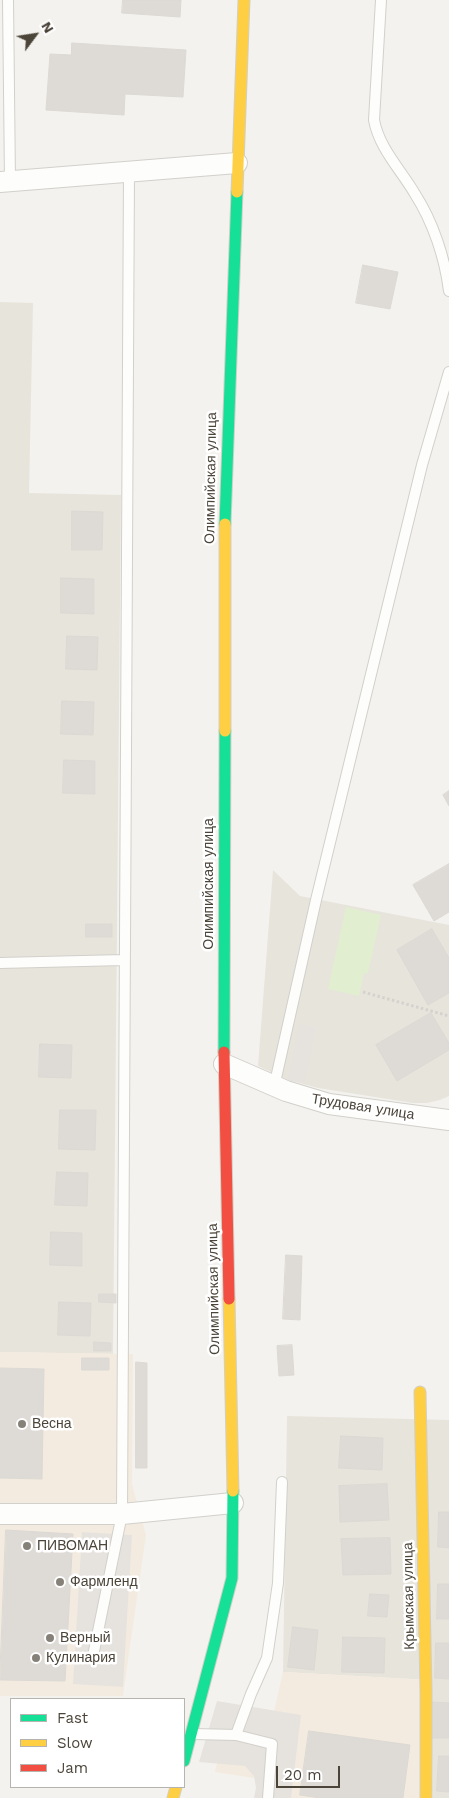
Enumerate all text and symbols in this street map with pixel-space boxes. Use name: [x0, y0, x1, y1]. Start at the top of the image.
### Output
north arrow: [10, 10, 60, 60]
text: N: [38, 19, 57, 36]
street label: Олимпийская улица: [201, 412, 221, 544]
street label: Олимпийская улица: [201, 818, 217, 950]
street label: Трудовая улица: [310, 1091, 416, 1123]
street label: Олимпийская улица: [204, 1223, 224, 1355]
place label: Весна: [32, 1416, 72, 1432]
marker: Весна: [16, 1418, 28, 1430]
place label: ПИВОМАН: [37, 1538, 108, 1554]
marker: ПИВОМАН: [21, 1540, 33, 1552]
street label: Крымская улица: [400, 1542, 418, 1650]
place label: Фармленд: [70, 1574, 138, 1590]
marker: Фармленд: [54, 1576, 66, 1588]
place label: Верный: [60, 1630, 111, 1646]
marker: Верный: [44, 1632, 56, 1644]
place label: Кулинария: [46, 1650, 116, 1666]
marker: Кулинария: [30, 1652, 42, 1664]
legend: [10, 1698, 185, 1788]
text: Fast: [57, 1709, 88, 1727]
text: Slow: [57, 1734, 93, 1752]
scale bar: [279, 1756, 343, 1788]
text: Jam: [57, 1759, 88, 1777]
text: 20 m: [284, 1766, 322, 1784]

